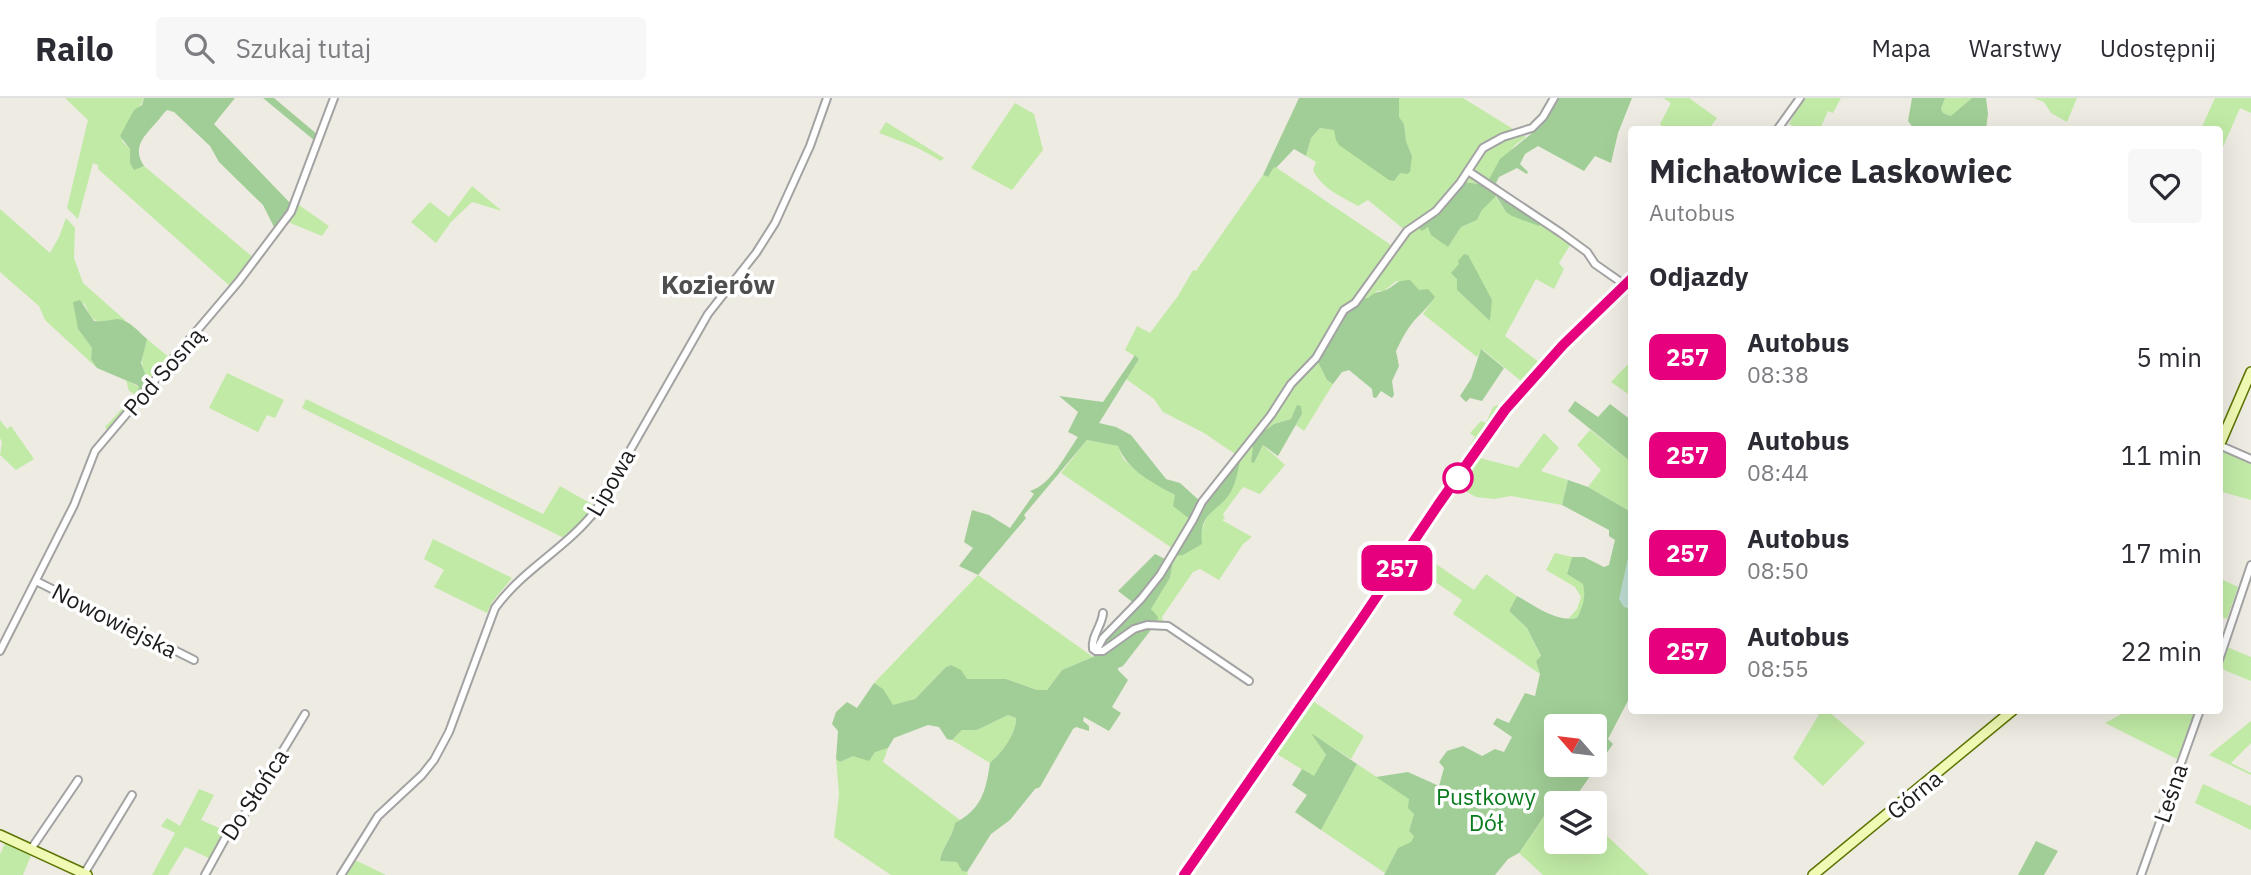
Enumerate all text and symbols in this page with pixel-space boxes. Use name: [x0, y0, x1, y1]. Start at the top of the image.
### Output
search box: [156, 17, 646, 80]
text: Railo: [35, 27, 114, 70]
icon: search: [180, 29, 218, 67]
text: Szukaj tutaj: [236, 31, 371, 65]
text: Mapa: [1872, 32, 1931, 64]
text: Warstwy: [1969, 32, 2062, 64]
text: Udostępnij: [2100, 32, 2216, 64]
text: Michałowice Laskowiec: [1649, 149, 2012, 192]
button: heart: [2128, 149, 2202, 223]
text: Autobus: [1649, 197, 1735, 227]
text: Odjazdy: [1649, 259, 1749, 293]
district label: Kozierów: [661, 267, 775, 301]
street label: Pod Sosną: [116, 320, 210, 422]
text: Autobus: [1747, 325, 1849, 359]
text: 5 min: [2136, 340, 2202, 374]
text: 257: [1666, 341, 1709, 373]
text: 08:38: [1747, 359, 1809, 389]
text: Autobus: [1747, 423, 1849, 457]
text: 11 min: [2121, 438, 2202, 472]
text: 257: [1666, 439, 1709, 471]
street label: Lipowa: [579, 443, 641, 521]
text: 08:44: [1747, 457, 1809, 487]
unlabelled marker: [1443, 463, 1473, 493]
text: Autobus: [1747, 521, 1849, 555]
text: 17 min: [2121, 536, 2202, 570]
text: 257: [1666, 537, 1709, 569]
line badge: 257: [1357, 545, 1437, 591]
text: 257: [1375, 552, 1419, 584]
text: 08:50: [1747, 555, 1809, 585]
street label: Nowowiejska: [47, 576, 183, 664]
text: Autobus: [1747, 619, 1849, 653]
text: 22 min: [2121, 634, 2202, 668]
text: 257: [1666, 635, 1709, 667]
text: 08:55: [1747, 653, 1809, 683]
north arrow: [1544, 714, 1606, 777]
map controls: [1544, 714, 1607, 854]
street label: Do Słońca: [213, 743, 295, 845]
street label: Leśna: [2146, 760, 2194, 826]
street label: Górna: [1880, 763, 1948, 825]
park label: Pustkowy Dół: [1436, 781, 1536, 837]
button: layers: [1544, 791, 1607, 854]

